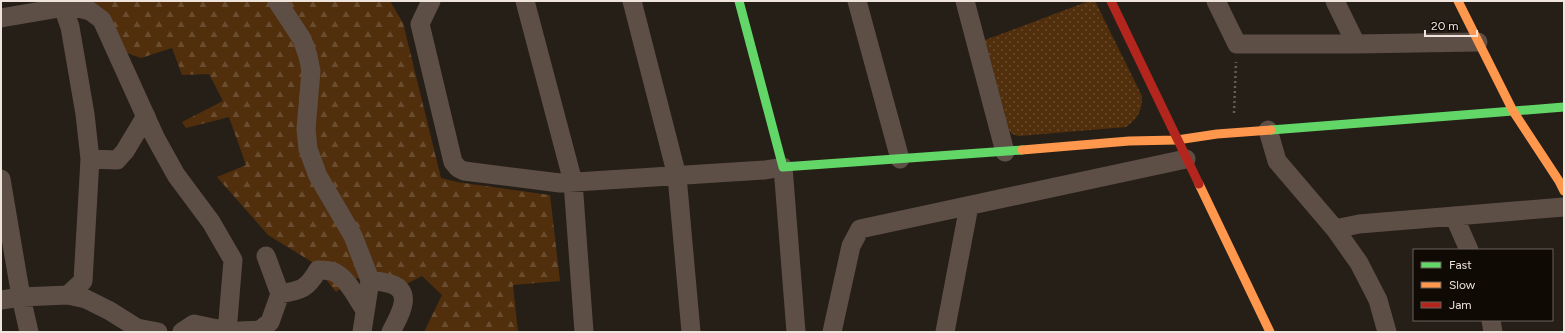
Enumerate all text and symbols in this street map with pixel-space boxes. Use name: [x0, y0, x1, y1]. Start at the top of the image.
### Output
scale bar: [1425, 12, 1477, 38]
text: 20 m: [1431, 19, 1459, 33]
legend: [1413, 249, 1553, 321]
text: Fast: [1449, 258, 1472, 272]
text: Slow: [1449, 278, 1476, 292]
text: Jam: [1449, 298, 1472, 312]

